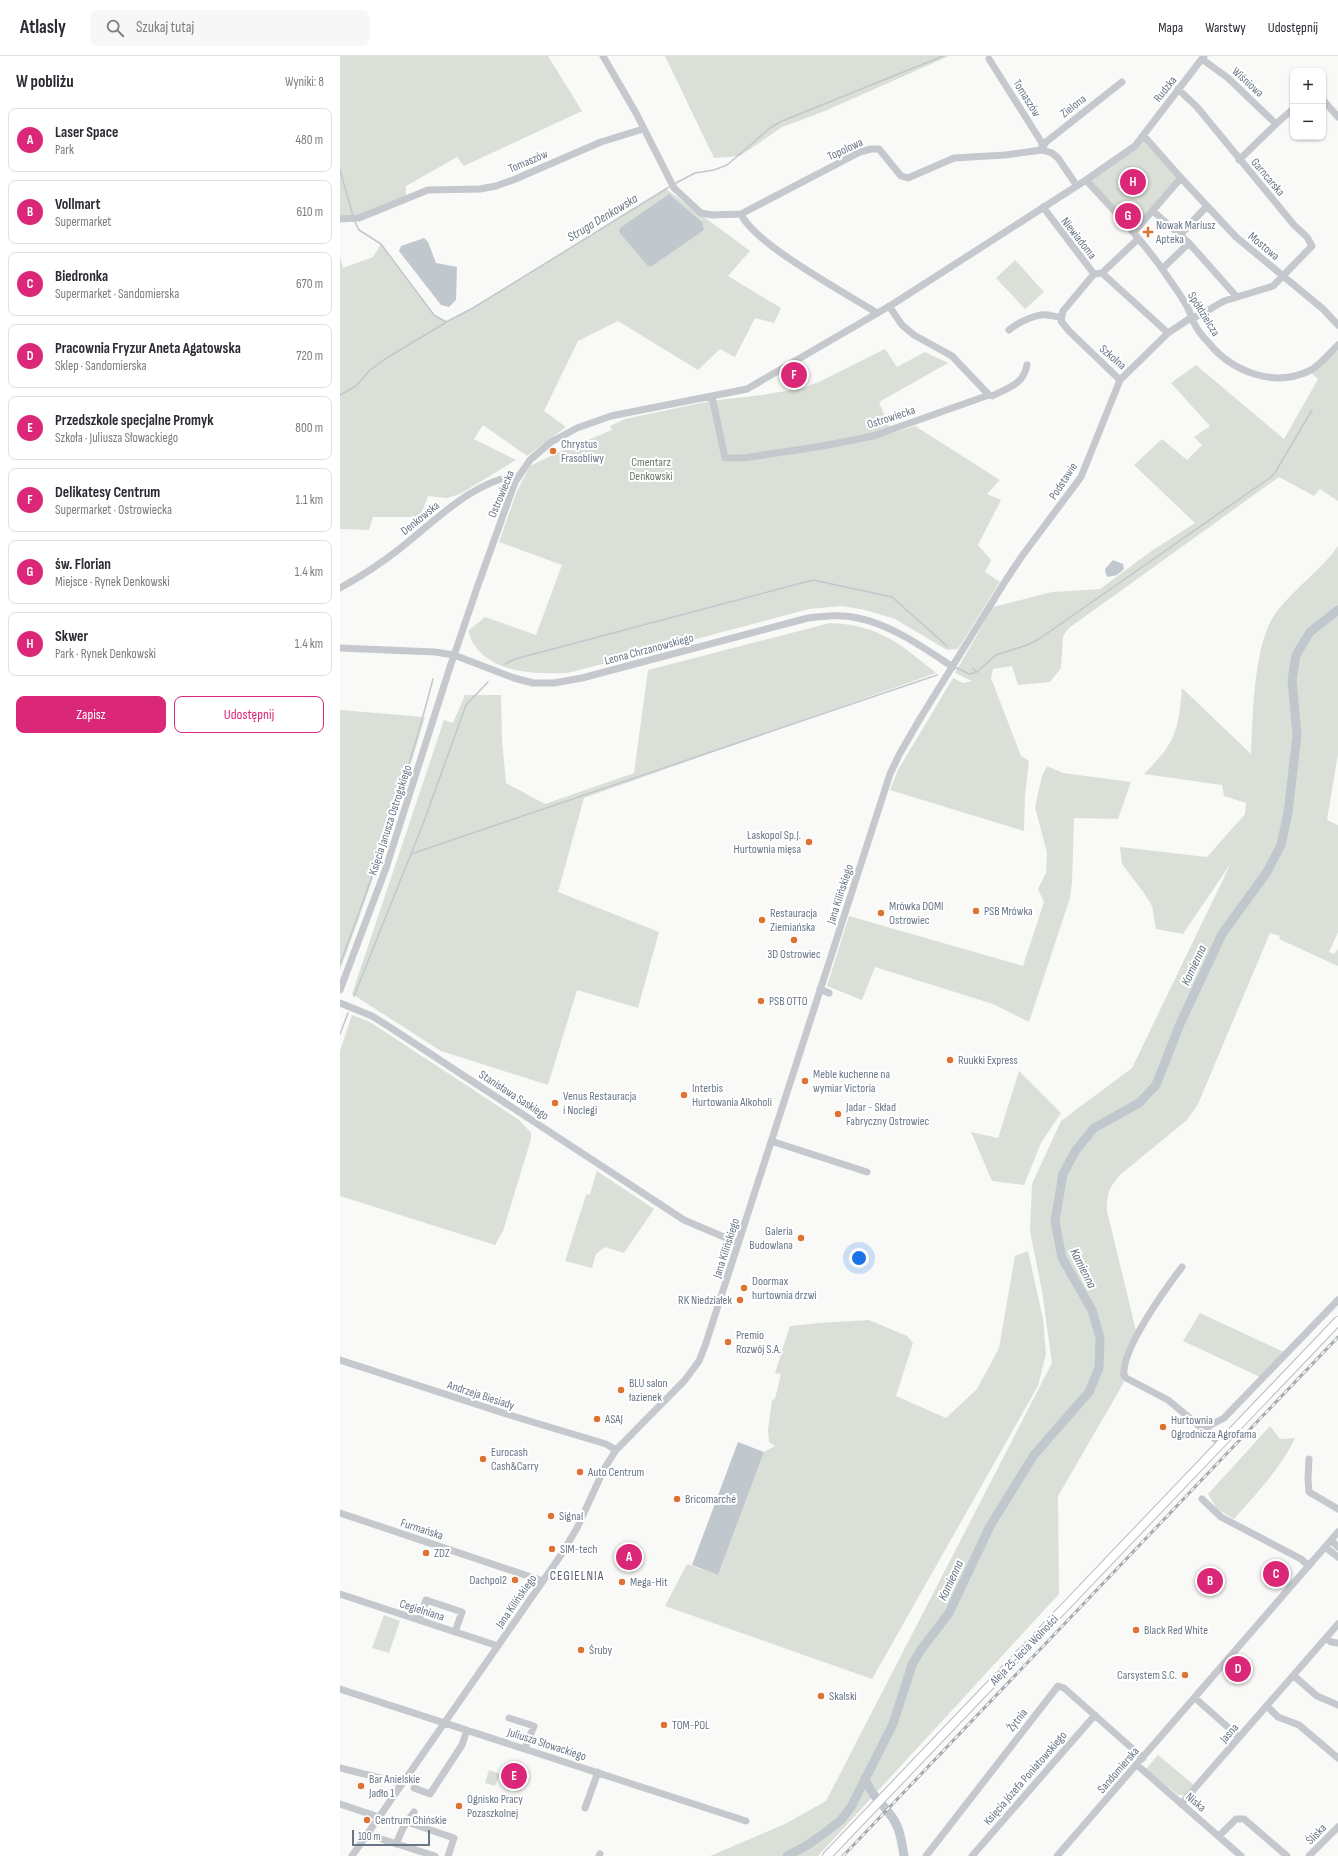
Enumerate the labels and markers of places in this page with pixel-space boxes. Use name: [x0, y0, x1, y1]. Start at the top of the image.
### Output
pin: H: [1120, 167, 1146, 197]
pin: G: [1115, 201, 1141, 231]
place label: Nowak Mariusz Apteka: [1155, 218, 1216, 247]
marker: Nowak Mariusz Apteka: [1143, 227, 1153, 237]
pin: F: [781, 360, 807, 390]
place label: Chrystus Frasobliwy: [561, 437, 604, 466]
marker: Chrystus Frasobliwy: [548, 446, 558, 456]
place label: Laskopol Sp.J. Hurtownia mięsa: [734, 828, 801, 857]
marker: Laskopol Sp.J. Hurtownia mięsa: [804, 837, 814, 847]
place label: Mrówka DOMI Ostrowiec: [889, 899, 944, 928]
place label: PSB Mrówka: [984, 904, 1033, 919]
place label: Restauracja Ziemiańska: [770, 906, 818, 935]
marker: PSB Mrówka: [971, 906, 981, 916]
marker: Mrówka DOMI Ostrowiec: [876, 908, 886, 918]
marker: Restauracja Ziemiańska: [757, 915, 767, 925]
marker: 3D Ostrowiec: [789, 935, 799, 945]
place label: 3D Ostrowiec: [767, 947, 821, 962]
place label: PSB OTTO: [769, 994, 808, 1009]
marker: PSB OTTO: [756, 996, 766, 1006]
place label: Ruukki Express: [958, 1053, 1018, 1068]
marker: Ruukki Express: [945, 1055, 955, 1065]
place label: Meble kuchenne na wymiar Victoria: [813, 1067, 890, 1096]
marker: Meble kuchenne na wymiar Victoria: [800, 1076, 810, 1086]
place label: Interbis Hurtowania Alkoholi: [692, 1081, 772, 1110]
place label: Venus Restauracja i Noclegi: [563, 1089, 637, 1118]
marker: Interbis Hurtowania Alkoholi: [679, 1090, 689, 1100]
marker: Venus Restauracja i Noclegi: [550, 1098, 560, 1108]
place label: Jadar - Skład Fabryczny Ostrowiec: [845, 1100, 930, 1129]
marker: Jadar - Skład Fabryczny Ostrowiec: [833, 1109, 843, 1119]
place label: Galeria Budowlana: [749, 1224, 793, 1253]
marker: Galeria Budowlana: [796, 1233, 806, 1243]
place label: Doormax hurtownia drzwi: [752, 1274, 817, 1303]
marker: Doormax hurtownia drzwi: [739, 1283, 749, 1293]
place label: RK Niedziałek: [678, 1293, 732, 1308]
marker: RK Niedziałek: [735, 1295, 745, 1305]
place label: Premio Rozwój S.A.: [736, 1328, 781, 1357]
marker: Premio Rozwój S.A.: [723, 1337, 733, 1347]
place label: BLU salon łazienek: [628, 1376, 668, 1405]
marker: BLU salon łazienek: [616, 1385, 626, 1395]
place label: ASAJ: [604, 1412, 623, 1427]
place label: Hurtownia Ogrodnicza Agrofama: [1171, 1413, 1257, 1442]
marker: ASAJ: [592, 1414, 602, 1424]
marker: Hurtownia Ogrodnicza Agrofama: [1158, 1422, 1168, 1432]
place label: Eurocash Cash&Carry: [491, 1445, 539, 1474]
marker: Eurocash Cash&Carry: [478, 1454, 488, 1464]
place label: Auto Centrum: [587, 1465, 644, 1480]
marker: Auto Centrum: [575, 1467, 585, 1477]
place label: Bricomarché: [685, 1492, 736, 1507]
marker: Bricomarché: [672, 1494, 682, 1504]
place label: Signal: [559, 1509, 583, 1524]
marker: Signal: [546, 1511, 556, 1521]
place label: SIM-tech: [560, 1542, 597, 1557]
pin: A: [616, 1542, 642, 1572]
marker: SIM-tech: [547, 1544, 557, 1554]
place label: ZDZ: [434, 1546, 450, 1561]
marker: ZDZ: [421, 1548, 431, 1558]
pin: C: [1263, 1559, 1289, 1589]
pin: B: [1197, 1566, 1223, 1596]
place label: Dachpol2: [469, 1573, 507, 1588]
marker: Dachpol2: [510, 1575, 520, 1585]
place label: Mega-Hit: [630, 1575, 668, 1590]
marker: Mega-Hit: [617, 1577, 627, 1587]
place label: Black Red White: [1144, 1623, 1208, 1638]
marker: Black Red White: [1131, 1625, 1141, 1635]
place label: Śruby: [589, 1643, 612, 1658]
marker: Śruby: [576, 1645, 586, 1655]
pin: D: [1225, 1654, 1251, 1684]
place label: Carsystem S.C.: [1117, 1668, 1177, 1683]
marker: Carsystem S.C.: [1180, 1670, 1190, 1680]
place label: Skalski: [829, 1689, 857, 1704]
marker: Skalski: [816, 1691, 826, 1701]
place label: TOM-POL: [672, 1718, 710, 1733]
marker: TOM-POL: [659, 1720, 669, 1730]
pin: E: [501, 1761, 527, 1791]
place label: Bar Anielskie Jadło 1: [368, 1772, 420, 1801]
marker: Bar Anielskie Jadło 1: [356, 1781, 366, 1791]
place label: Ognisko Pracy Pozaszkolnej: [467, 1792, 523, 1821]
marker: Ognisko Pracy Pozaszkolnej: [454, 1801, 464, 1811]
place label: Centrum Chińskie: [375, 1813, 447, 1828]
marker: Centrum Chińskie: [362, 1815, 372, 1825]

